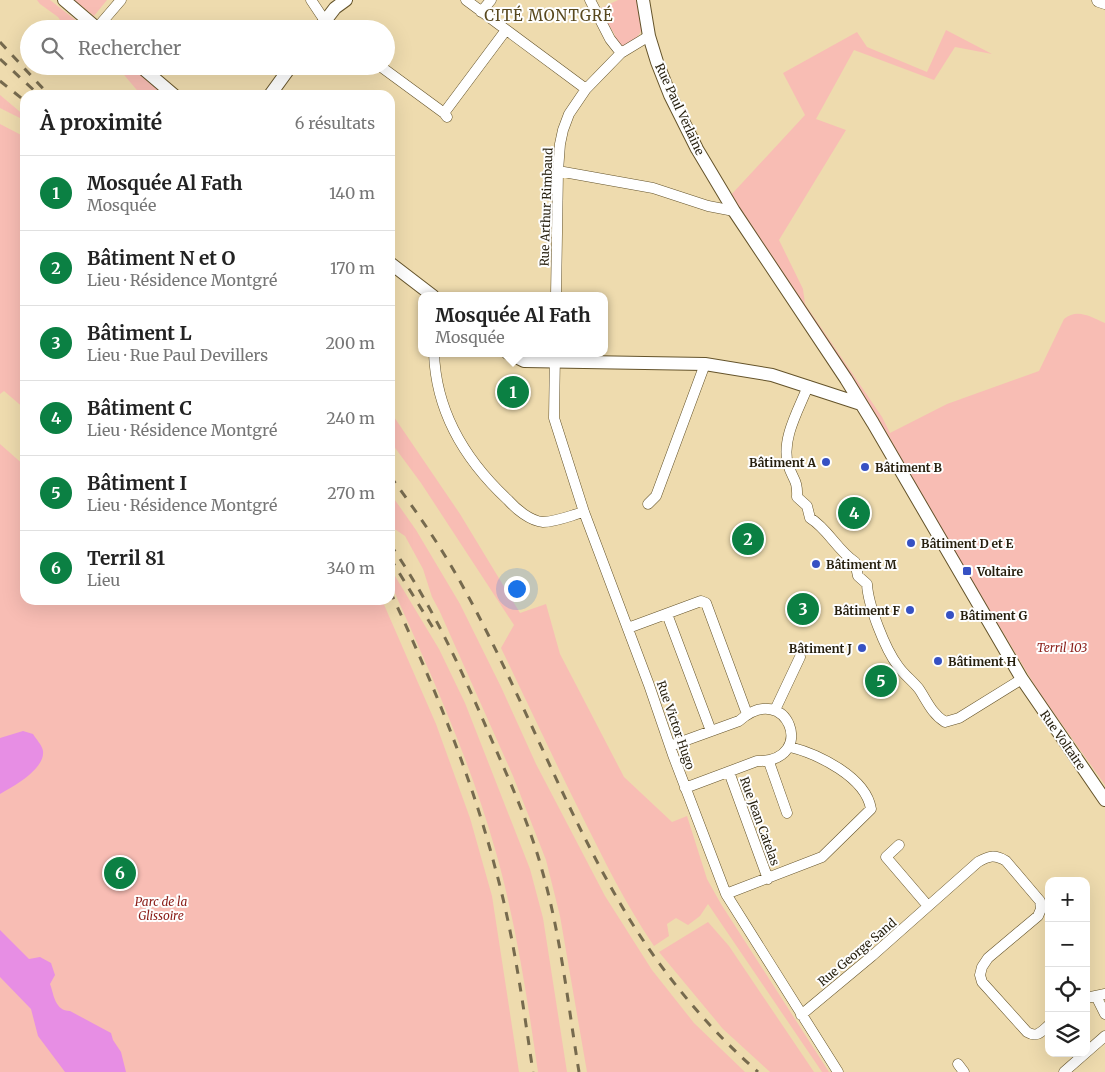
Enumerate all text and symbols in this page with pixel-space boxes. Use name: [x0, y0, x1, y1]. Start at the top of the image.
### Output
district label: CITÉ MONTGRÉ: [484, 5, 614, 25]
search box: [20, 20, 395, 75]
icon: search: [38, 34, 66, 62]
text: Rechercher: [78, 36, 181, 60]
street label: Rue Paul Verlaine: [652, 61, 708, 157]
text: À proximité: [40, 109, 162, 136]
text: 6 résultats: [295, 113, 375, 133]
street label: Rue Arthur Rimbaud: [536, 147, 556, 267]
text: Mosquée Al Fath: [87, 171, 242, 195]
text: 1: [52, 183, 60, 203]
text: 140 m: [329, 183, 375, 203]
text: Mosquée: [87, 195, 156, 215]
text: Bâtiment N et O: [87, 246, 235, 270]
text: 2: [51, 258, 61, 278]
text: 170 m: [330, 258, 375, 278]
text: Lieu · Résidence Montgré: [87, 270, 277, 290]
popup: [418, 292, 608, 357]
text: Mosquée Al Fath: [435, 303, 591, 327]
text: Bâtiment L: [87, 321, 192, 345]
text: Mosquée: [435, 327, 505, 347]
text: 3: [51, 333, 61, 353]
text: 200 m: [325, 333, 375, 353]
text: Lieu · Rue Paul Devillers: [87, 345, 268, 365]
pin: 1: [497, 373, 529, 411]
text: Bâtiment C: [87, 396, 192, 420]
text: 4: [51, 408, 61, 428]
text: 240 m: [326, 408, 375, 428]
text: Lieu · Résidence Montgré: [87, 420, 277, 440]
place label: Bâtiment A: [749, 455, 817, 470]
marker: Bâtiment A: [820, 456, 832, 468]
place label: Bâtiment B: [875, 460, 942, 475]
marker: Bâtiment B: [859, 461, 871, 473]
text: Bâtiment I: [87, 471, 187, 495]
text: 5: [51, 483, 61, 503]
text: 270 m: [327, 483, 375, 503]
pin: 4: [838, 494, 870, 532]
text: Lieu · Résidence Montgré: [87, 495, 277, 515]
pin: 2: [732, 520, 764, 558]
place label: Bâtiment D et E: [921, 536, 1014, 551]
marker: Bâtiment D et E: [905, 537, 917, 549]
text: Terril 81: [87, 546, 165, 570]
place label: Bâtiment M: [826, 557, 897, 572]
text: 6: [51, 558, 61, 578]
text: 340 m: [326, 558, 375, 578]
marker: Bâtiment M: [810, 558, 822, 570]
place label: Voltaire: [976, 564, 1023, 579]
marker: Voltaire: [961, 565, 973, 577]
text: Lieu: [87, 570, 120, 590]
your location: [504, 576, 530, 602]
pin: 3: [787, 590, 819, 628]
place label: Bâtiment F: [834, 603, 900, 618]
marker: Bâtiment F: [904, 604, 916, 616]
place label: Bâtiment G: [960, 608, 1027, 623]
marker: Bâtiment G: [944, 609, 956, 621]
park label: Terril 103: [1037, 640, 1087, 655]
place label: Bâtiment J: [789, 641, 852, 656]
marker: Bâtiment J: [856, 642, 868, 654]
place label: Bâtiment H: [948, 654, 1016, 669]
marker: Bâtiment H: [932, 655, 944, 667]
pin: 5: [865, 662, 897, 700]
street label: Rue Victor Hugo: [654, 679, 698, 771]
street label: Rue Voltaire: [1037, 707, 1089, 773]
street label: Rue Jean Catelas: [737, 775, 783, 868]
pin: 6: [104, 854, 136, 892]
map controls: [1045, 877, 1090, 1057]
button: +: [1045, 877, 1090, 922]
park label: Parc de la Glissoire: [135, 894, 187, 923]
street label: Rue George Sand: [815, 915, 899, 989]
button: −: [1045, 922, 1090, 967]
button: locate: [1045, 967, 1090, 1012]
button: layers: [1045, 1012, 1090, 1057]

